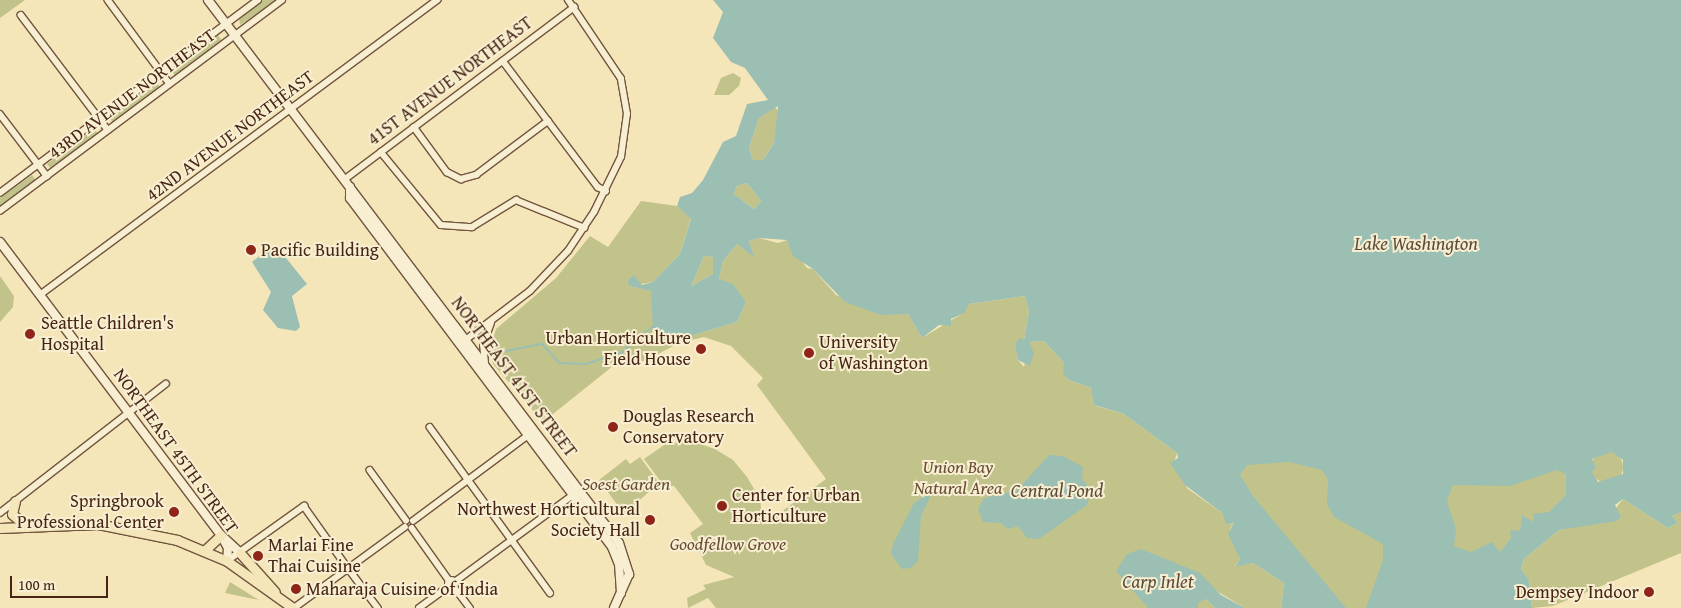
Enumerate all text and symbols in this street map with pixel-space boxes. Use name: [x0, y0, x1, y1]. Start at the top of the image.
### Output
street label: 41ST AVENUE NORTHEAST: [363, 12, 537, 150]
street label: 43RD AVENUE NORTHEAST: [44, 24, 220, 164]
street label: 42ND AVENUE NORTHEAST: [142, 66, 318, 206]
water label: Lake Washington: [1354, 233, 1478, 255]
place label: Pacific Building: [261, 239, 379, 261]
marker: Pacific Building: [245, 244, 257, 256]
street label: NORTHEAST 41ST STREET: [447, 293, 581, 461]
place label: Seattle Children's Hospital: [41, 313, 174, 356]
marker: Seattle Children's Hospital: [23, 327, 37, 341]
place label: Urban Horticulture Field House: [545, 328, 691, 370]
place label: University of Washington: [819, 332, 928, 374]
marker: Urban Horticulture Field House: [695, 343, 707, 355]
marker: University of Washington: [803, 347, 815, 359]
street label: NORTHEAST 45TH STREET: [109, 364, 243, 538]
place label: Douglas Research Conservatory: [623, 406, 754, 448]
marker: Douglas Research Conservatory: [607, 421, 619, 433]
park label: Union Bay Natural Area: [914, 457, 1002, 499]
park label: Soest Garden: [582, 473, 670, 495]
water label: Central Pond: [1011, 480, 1103, 502]
place label: Center for Urban Horticulture: [732, 485, 860, 528]
place label: Springbrook Professional Center: [17, 491, 164, 534]
place label: Northwest Horticultural Society Hall: [457, 499, 640, 542]
marker: Center for Urban Horticulture: [716, 500, 728, 512]
marker: Springbrook Professional Center: [168, 506, 180, 518]
marker: Northwest Horticultural Society Hall: [644, 514, 656, 526]
park label: Goodfellow Grove: [670, 533, 786, 555]
place label: Marlai Fine Thai Cuisine: [268, 535, 361, 578]
marker: Marlai Fine Thai Cuisine: [252, 550, 264, 562]
scale bar: [12, 566, 110, 598]
water label: Carp Inlet: [1122, 571, 1194, 593]
text: 100 m: [18, 574, 55, 595]
place label: Maharaja Cuisine of India: [306, 578, 498, 600]
place label: Dempsey Indoor: [1516, 581, 1639, 603]
marker: Maharaja Cuisine of India: [290, 583, 302, 595]
marker: Dempsey Indoor: [1643, 586, 1655, 598]

